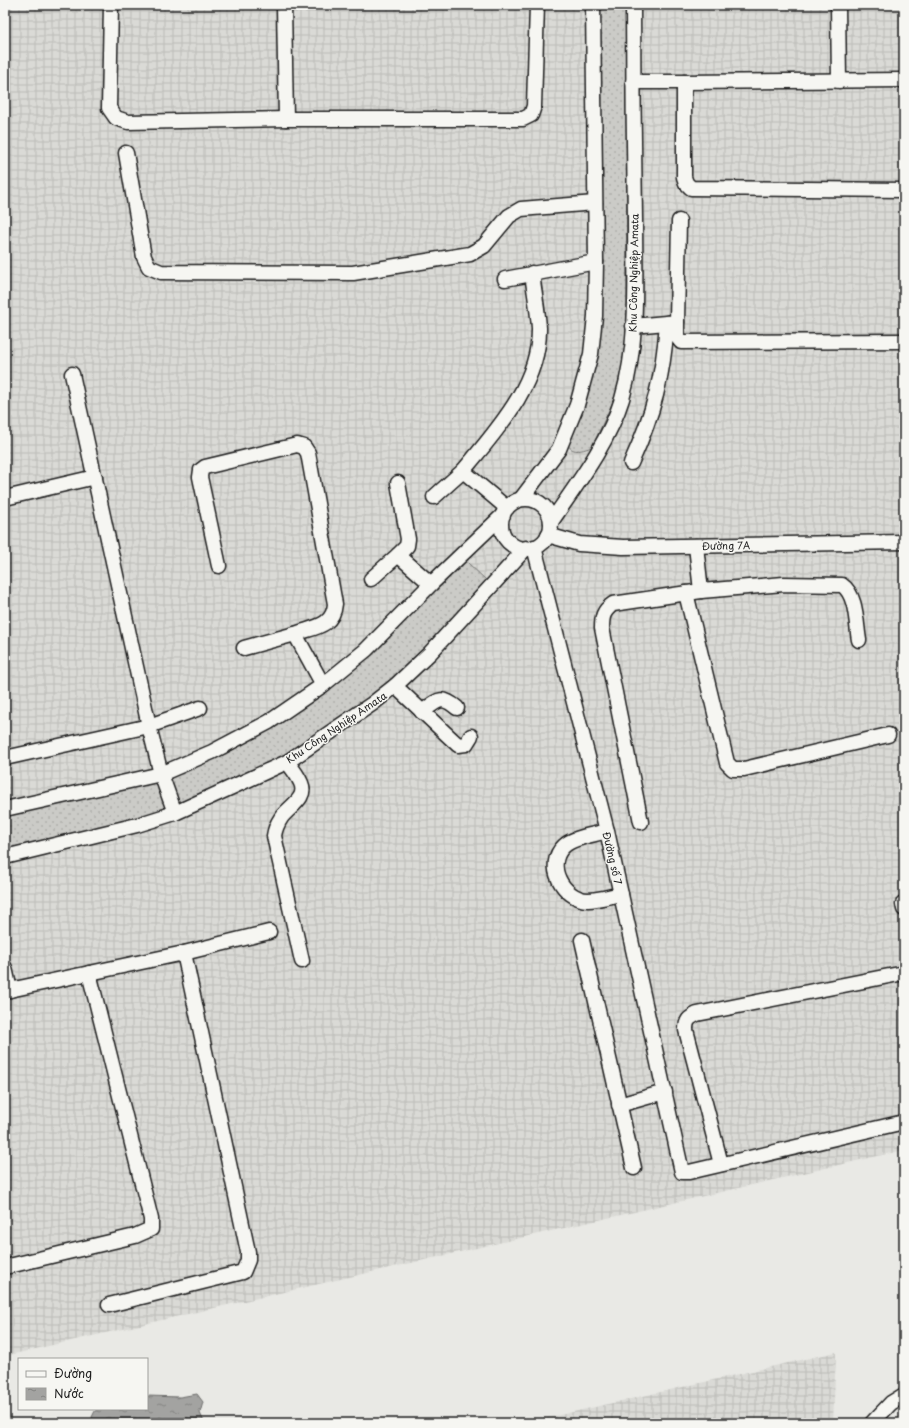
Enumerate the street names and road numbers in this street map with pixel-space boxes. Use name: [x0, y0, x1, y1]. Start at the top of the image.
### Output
street label: Khu Công Nghiệp Amata: [624, 213, 642, 333]
street label: Đường 7A: [702, 537, 750, 553]
street label: Khu Công Nghiệp Amata: [283, 687, 390, 766]
street label: Đường số 7: [600, 830, 626, 886]

